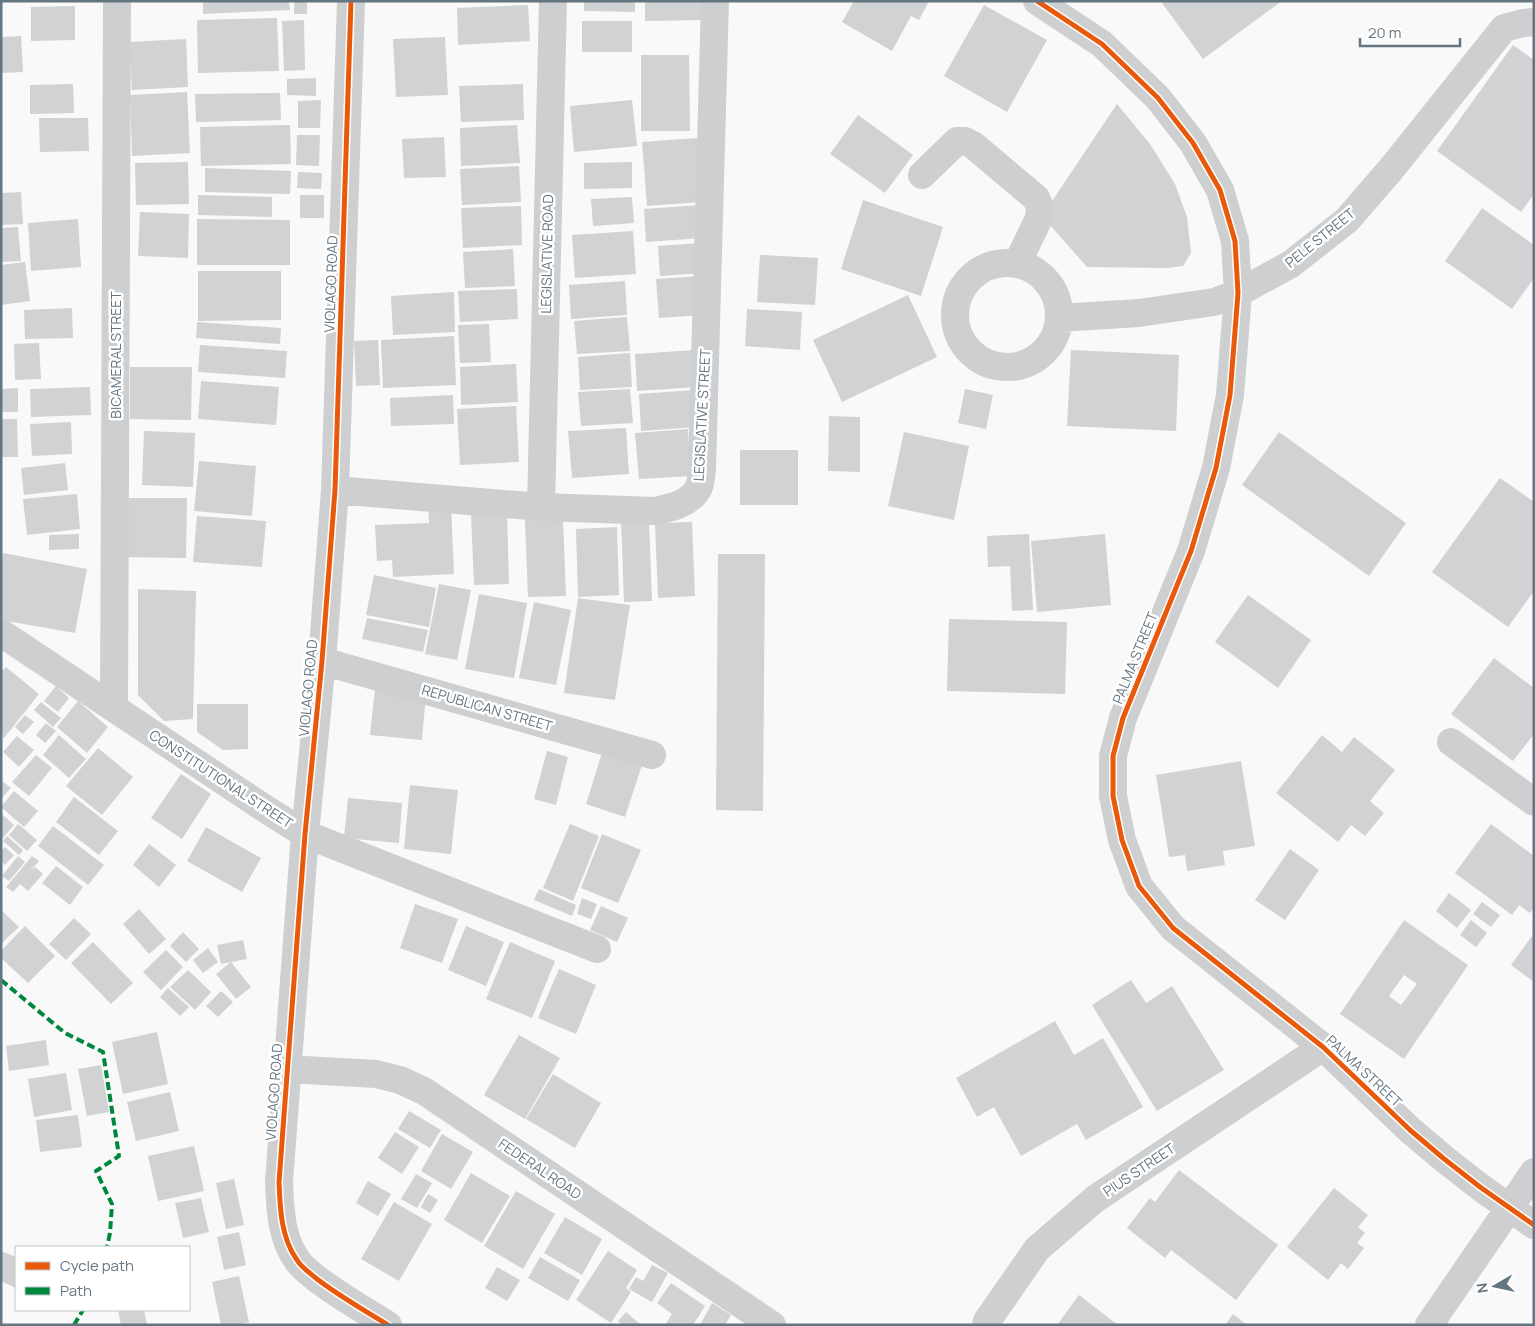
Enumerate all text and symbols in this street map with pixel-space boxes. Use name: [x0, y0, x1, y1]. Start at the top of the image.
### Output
scale bar: [1360, 15, 1460, 47]
text: 20 m: [1368, 22, 1401, 43]
street label: LEGISLATIVE ROAD: [536, 194, 557, 314]
street label: PELE STREET: [1281, 203, 1359, 272]
street label: VIOLAGO ROAD: [319, 235, 342, 333]
street label: BICAMERAL STREET: [106, 291, 125, 419]
street label: LEGISLATIVE STREET: [689, 348, 714, 482]
street label: PALMA STREET: [1107, 609, 1162, 706]
street label: VIOLAGO ROAD: [294, 639, 321, 737]
street label: REPUBLICAN STREET: [420, 680, 555, 735]
street label: CONSTITUTIONAL STREET: [146, 725, 297, 833]
street label: PALMA STREET: [1322, 1030, 1407, 1111]
street label: VIOLAGO ROAD: [261, 1043, 286, 1141]
street label: FEDERAL ROAD: [495, 1134, 586, 1203]
street label: PIUS STREET: [1099, 1138, 1179, 1201]
legend: [15, 1246, 190, 1311]
text: Cycle path: [60, 1255, 134, 1276]
north arrow: [1470, 1261, 1520, 1311]
text: Path: [60, 1280, 92, 1301]
text: N: [1471, 1282, 1492, 1295]

